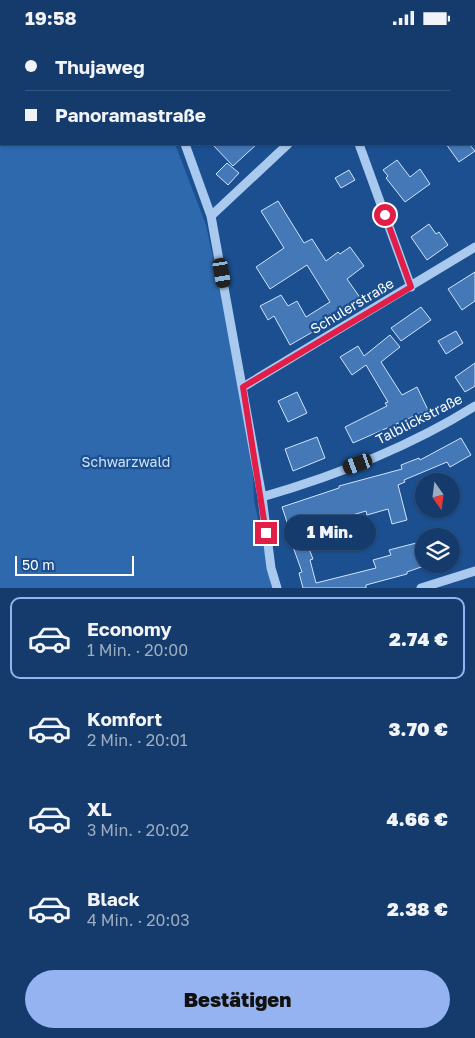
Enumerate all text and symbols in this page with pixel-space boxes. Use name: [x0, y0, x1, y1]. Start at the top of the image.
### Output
text: 19:58: [25, 6, 77, 29]
text: Thujaweg: [55, 55, 145, 78]
text: Panoramastraße: [55, 103, 206, 126]
route start: [374, 204, 396, 226]
car: [212, 257, 231, 289]
street label: Schulerstraße: [307, 274, 396, 337]
street label: Talblickstraße: [373, 389, 465, 448]
car: [341, 452, 374, 476]
park label: Schwarzwald: [82, 453, 170, 470]
north arrow: [415, 473, 460, 517]
map controls: [415, 473, 460, 573]
callout: 1 Min.: [284, 515, 376, 551]
route end: [255, 522, 277, 544]
text: 1 Min.: [307, 522, 353, 542]
button: layers: [415, 528, 460, 573]
scale bar: [15, 553, 134, 576]
text: 50 m: [22, 556, 55, 573]
icon: car: [27, 616, 72, 661]
text: Economy: [87, 617, 172, 640]
text: 2.74 €: [389, 627, 448, 650]
text: 1 Min. · 20:00: [87, 640, 188, 660]
icon: car: [27, 706, 72, 751]
text: Komfort: [87, 707, 162, 730]
text: 3.70 €: [388, 717, 448, 740]
text: 2 Min. · 20:01: [87, 730, 187, 750]
icon: car: [27, 796, 72, 841]
text: XL: [87, 797, 112, 820]
text: 4.66 €: [387, 807, 448, 830]
text: 3 Min. · 20:02: [87, 820, 189, 840]
icon: car: [27, 886, 72, 931]
text: Black: [87, 887, 140, 910]
text: 2.38 €: [387, 897, 448, 920]
text: 4 Min. · 20:03: [87, 910, 190, 930]
button: Bestätigen: [25, 970, 450, 1028]

